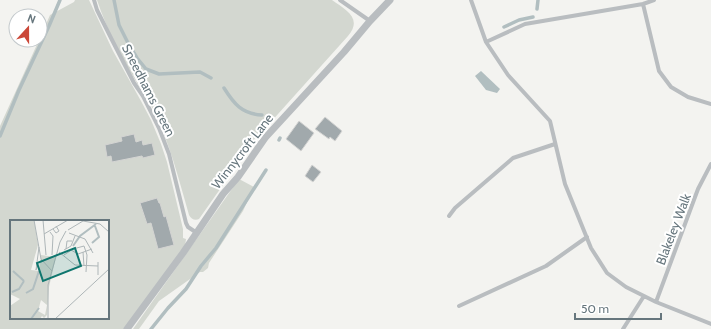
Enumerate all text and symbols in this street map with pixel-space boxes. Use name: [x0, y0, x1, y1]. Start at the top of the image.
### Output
north arrow: [8, 8, 48, 48]
text: N: [25, 11, 38, 27]
street label: Sneedhams Green: [119, 41, 179, 139]
street label: Winnycroft Lane: [208, 110, 277, 192]
street label: Blakeley Walk: [652, 191, 694, 267]
inset map: [10, 220, 109, 319]
scale bar: [575, 295, 661, 321]
text: 50 m: [581, 301, 609, 316]

